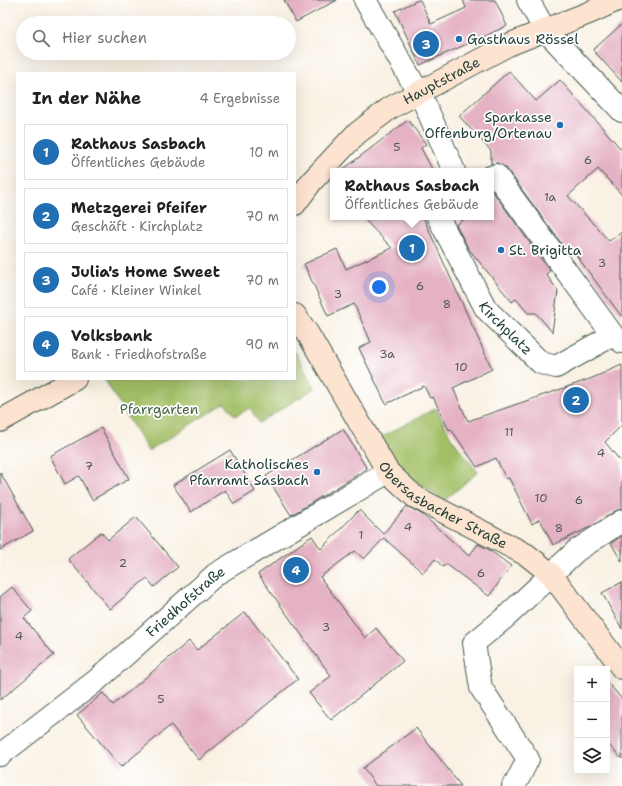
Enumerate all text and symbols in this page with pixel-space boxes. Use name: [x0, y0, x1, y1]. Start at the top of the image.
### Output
search box: [16, 16, 296, 60]
icon: search: [30, 27, 52, 49]
text: Hier suchen: [62, 28, 147, 48]
pin: 3: [413, 29, 439, 59]
place label: Gasthaus Rössel: [467, 30, 579, 48]
marker: Gasthaus Rössel: [454, 34, 464, 44]
street label: Hauptstraße: [400, 53, 483, 108]
text: In der Nähe: [32, 87, 141, 109]
text: 4 Ergebnisse: [200, 90, 280, 107]
place label: Sparkasse Offenburg/Ortenau: [424, 108, 552, 142]
marker: Sparkasse Offenburg/Ortenau: [555, 120, 565, 130]
text: Rathaus Sasbach: [71, 134, 206, 154]
house number: 5: [393, 139, 401, 155]
text: 1: [43, 144, 49, 161]
text: 10 m: [249, 144, 279, 161]
house number: 6: [584, 152, 592, 168]
text: Öffentliches Gebäude: [71, 154, 205, 171]
popup: [330, 168, 494, 220]
text: Rathaus Sasbach: [345, 176, 479, 196]
house number: 1a: [544, 189, 557, 205]
text: Öffentliches Gebäude: [345, 196, 479, 213]
text: Metzgerei Pfeifer: [71, 198, 207, 218]
text: 2: [41, 208, 51, 225]
text: 70 m: [245, 208, 279, 225]
text: Geschäft · Kirchplatz: [71, 218, 203, 235]
pin: 1: [399, 233, 425, 263]
place label: St. Brigitta: [509, 241, 582, 259]
marker: St. Brigitta: [496, 245, 506, 255]
house number: 3: [598, 255, 606, 271]
text: Julia's Home Sweet: [71, 262, 220, 282]
text: 3: [41, 272, 51, 289]
text: 70 m: [245, 272, 279, 289]
your location: [369, 277, 389, 297]
house number: 6: [416, 278, 424, 294]
text: Café · Kleiner Winkel: [71, 282, 201, 299]
house number: 3: [334, 286, 342, 302]
house number: 8: [443, 296, 451, 312]
street label: Kirchplatz: [475, 298, 536, 359]
text: Volksbank: [71, 326, 153, 346]
text: 4: [41, 336, 51, 353]
text: 90 m: [245, 336, 279, 353]
text: Bank · Friedhofstraße: [71, 346, 207, 363]
house number: 3a: [379, 346, 395, 362]
house number: 10: [454, 359, 468, 375]
pin: 2: [563, 385, 589, 415]
park label: Pfarrgarten: [120, 400, 199, 418]
house number: 11: [504, 424, 514, 440]
house number: 4: [597, 445, 605, 461]
place label: Katholisches Pfarramt Sasbach: [189, 455, 309, 489]
house number: 7: [85, 458, 93, 474]
street label: Obersasbacher Straße: [375, 458, 511, 552]
marker: Katholisches Pfarramt Sasbach: [312, 467, 322, 477]
house number: 10: [534, 490, 548, 506]
house number: 6: [575, 492, 583, 508]
house number: 4: [404, 519, 412, 535]
house number: 8: [555, 520, 563, 536]
house number: 1: [358, 527, 364, 543]
house number: 2: [119, 555, 127, 571]
pin: 4: [283, 555, 309, 585]
street label: Friedhofstraße: [142, 562, 228, 641]
house number: 6: [477, 565, 485, 581]
house number: 3: [322, 619, 330, 635]
house number: 4: [15, 628, 23, 644]
map controls: [574, 666, 610, 774]
button: +: [574, 666, 610, 702]
house number: 5: [157, 691, 165, 707]
button: −: [574, 702, 610, 738]
button: layers: [574, 738, 610, 774]

